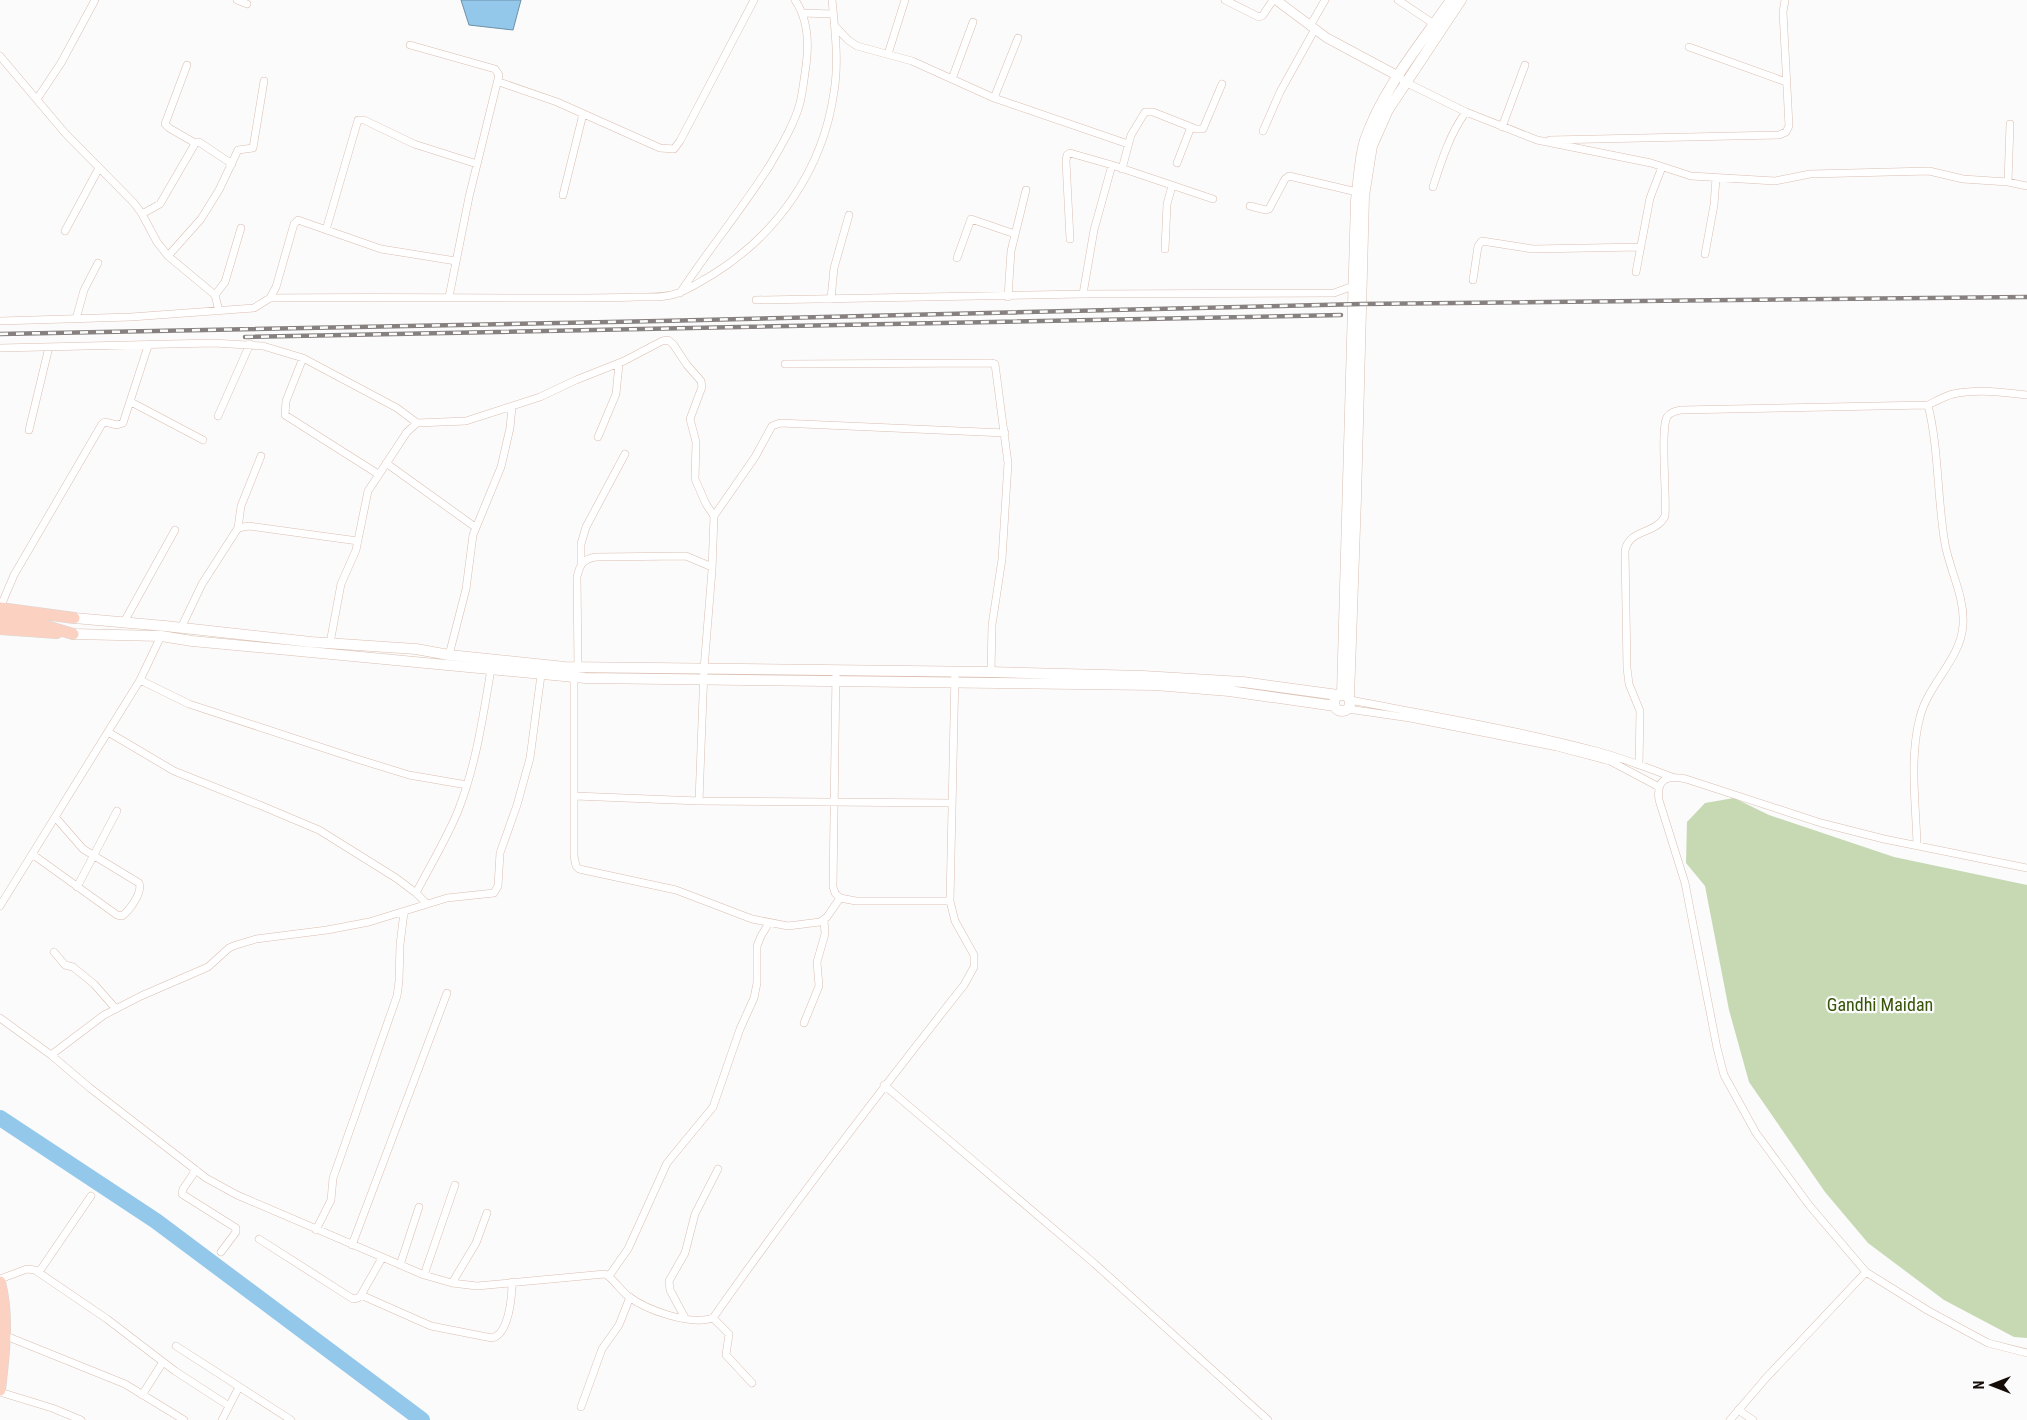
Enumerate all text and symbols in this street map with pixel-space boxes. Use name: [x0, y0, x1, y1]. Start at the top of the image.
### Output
park label: Gandhi Maidan: [1827, 994, 1933, 1015]
north arrow: [1967, 1360, 2017, 1410]
text: N: [1971, 1381, 1987, 1389]

